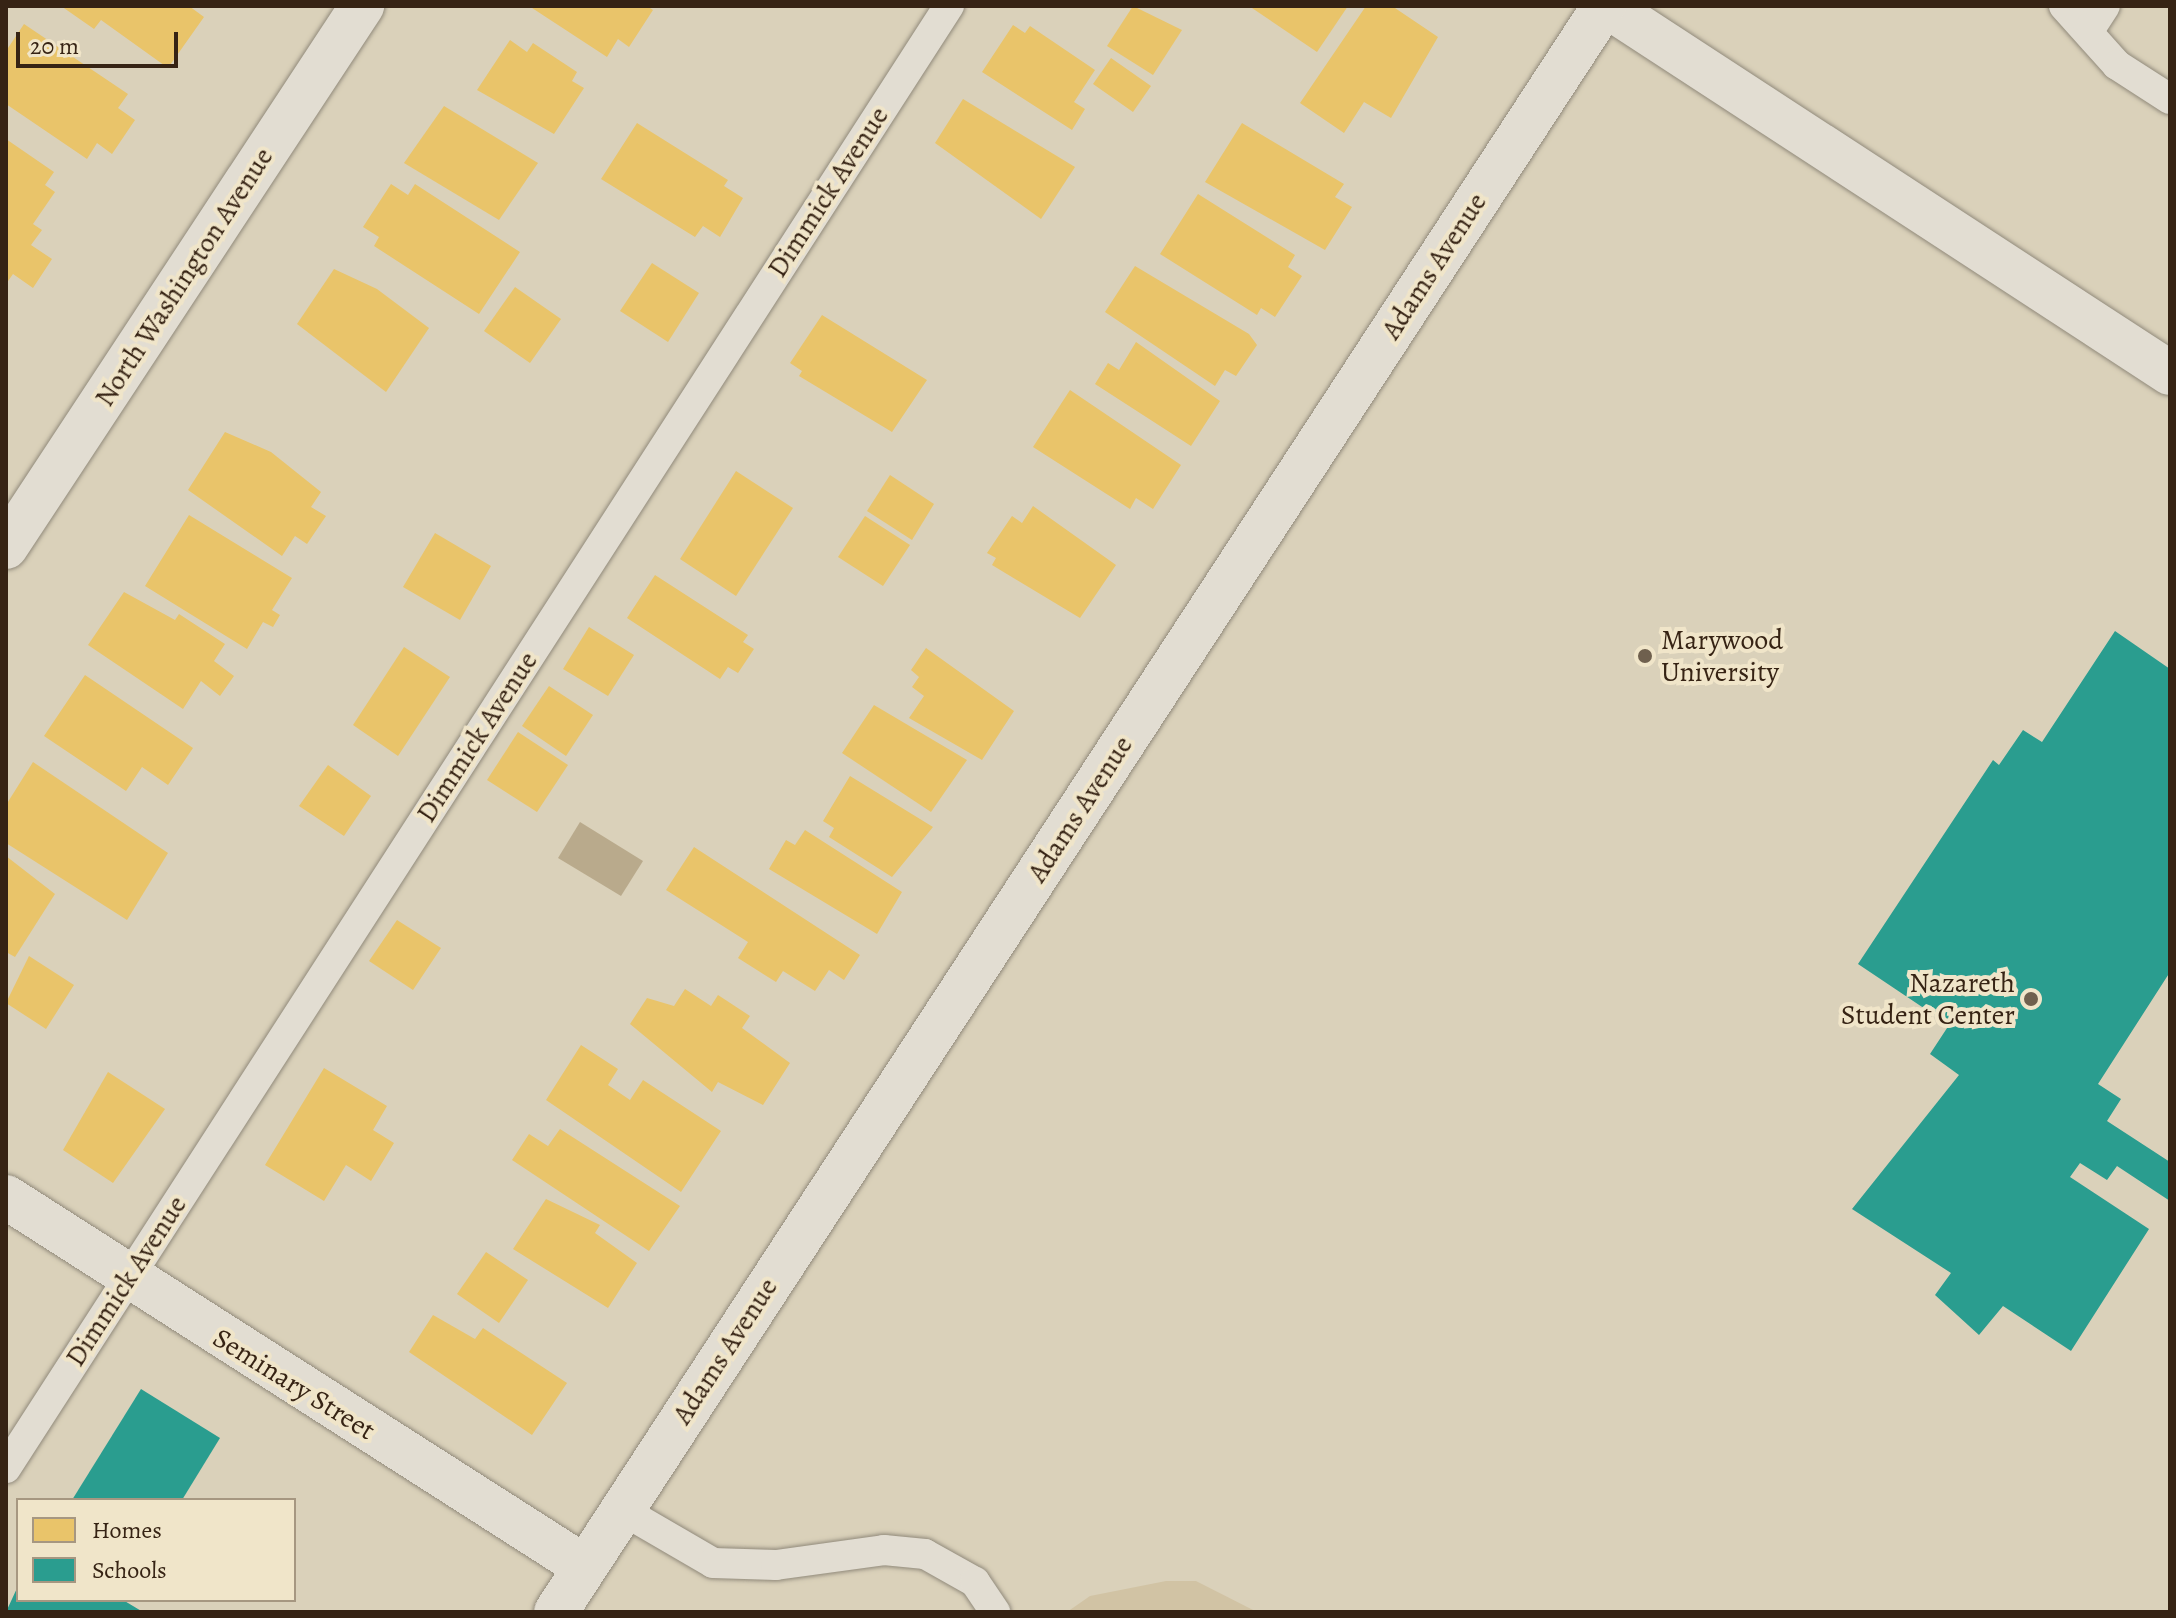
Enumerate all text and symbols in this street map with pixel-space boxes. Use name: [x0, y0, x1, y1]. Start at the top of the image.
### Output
scale bar: [20, 16, 182, 66]
text: 20 m: [30, 30, 79, 62]
street label: Dimmick Avenue: [760, 100, 896, 284]
street label: North Washington Avenue: [88, 141, 280, 413]
street label: Adams Avenue: [1374, 187, 1494, 345]
place label: Marywood University: [1661, 623, 1783, 689]
street label: Dimmick Avenue: [409, 645, 545, 829]
marker: Marywood University: [1636, 647, 1654, 665]
street label: Adams Avenue: [1020, 730, 1140, 888]
place label: Nazareth Student Center: [1841, 966, 2015, 1032]
marker: Nazareth Student Center: [2022, 990, 2040, 1008]
street label: Dimmick Avenue: [58, 1189, 194, 1373]
street label: Adams Avenue: [665, 1272, 785, 1430]
street label: Seminary Street: [207, 1321, 381, 1447]
legend: [16, 1498, 296, 1602]
text: Homes: [92, 1514, 162, 1546]
text: Schools: [92, 1554, 167, 1586]

